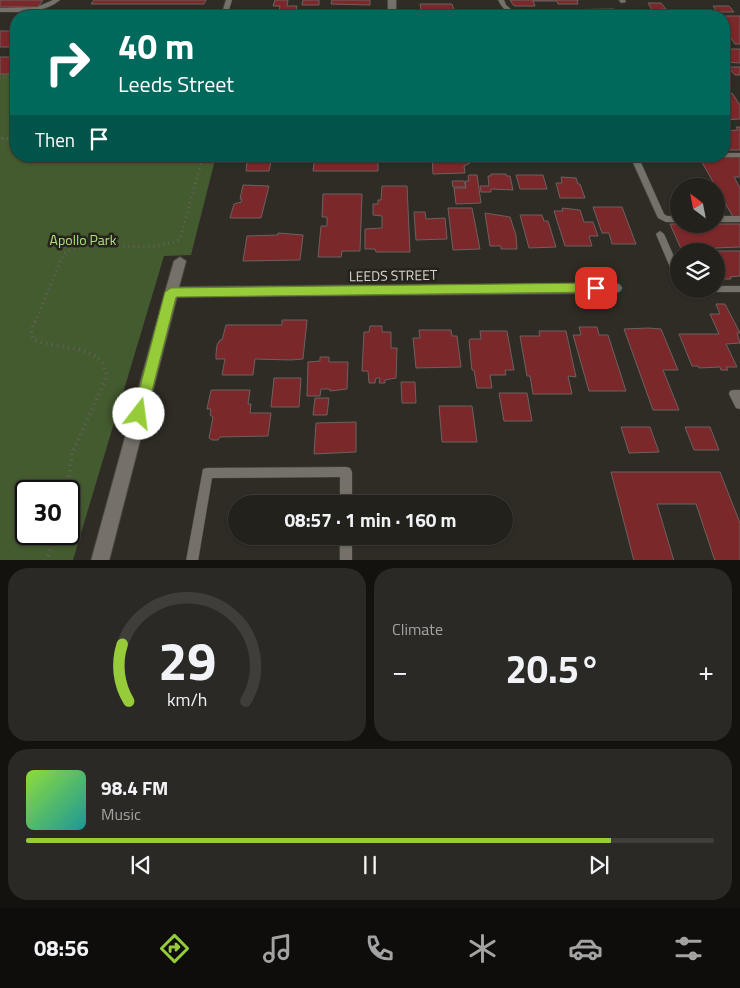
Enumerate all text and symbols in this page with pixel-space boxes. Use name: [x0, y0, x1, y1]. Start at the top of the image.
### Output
text: 40 m: [118, 19, 194, 73]
icon: right: [35, 30, 100, 95]
text: Leeds Street: [118, 67, 234, 101]
text: Then: [35, 125, 75, 154]
icon: arrive: [85, 125, 113, 153]
north arrow: [670, 178, 725, 232]
map controls: [670, 178, 725, 298]
park label: Apollo Park: [50, 229, 117, 250]
button: layers: [670, 243, 725, 298]
street label: LEEDS STREET: [349, 264, 438, 286]
pin: [575, 267, 617, 309]
icon: arrive: [582, 274, 610, 302]
position arrow: [112, 387, 164, 439]
speed limit sign: 30: [15, 480, 80, 545]
text: 08:57 · 1 min · 160 m: [284, 505, 457, 534]
text: Climate: [392, 617, 443, 641]
text: 29: [158, 621, 216, 700]
text: 20.5°: [506, 640, 600, 698]
text: −: [392, 649, 408, 692]
text: +: [698, 649, 714, 692]
text: km/h: [167, 686, 207, 713]
text: 98.4 FM: [101, 773, 168, 802]
text: Music: [101, 802, 141, 826]
icon: previous: [127, 851, 155, 879]
icon: pause: [356, 851, 384, 879]
icon: next: [585, 851, 613, 879]
text: 08:56: [34, 931, 89, 965]
icon: directions: [157, 931, 192, 966]
icon: music: [260, 931, 295, 966]
icon: phone: [362, 931, 397, 966]
icon: climate: [465, 931, 500, 966]
icon: car: [568, 931, 603, 966]
icon: filters: [671, 931, 706, 966]

